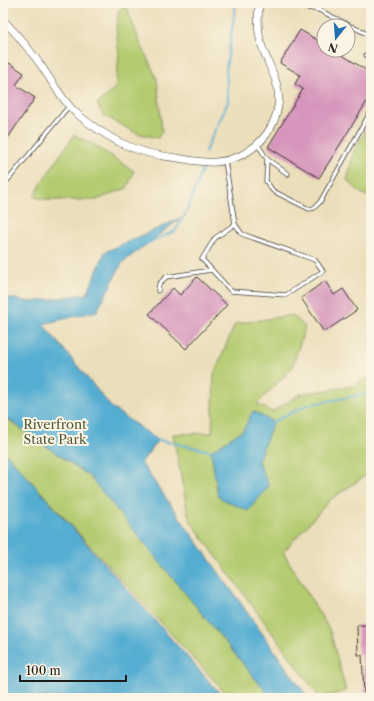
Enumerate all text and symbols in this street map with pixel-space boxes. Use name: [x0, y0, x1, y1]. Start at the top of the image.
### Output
north arrow: [316, 18, 356, 58]
text: N: [326, 39, 340, 56]
park label: Riverfront State Park: [23, 416, 87, 447]
scale bar: [20, 657, 126, 683]
text: 100 m: [26, 663, 61, 678]

